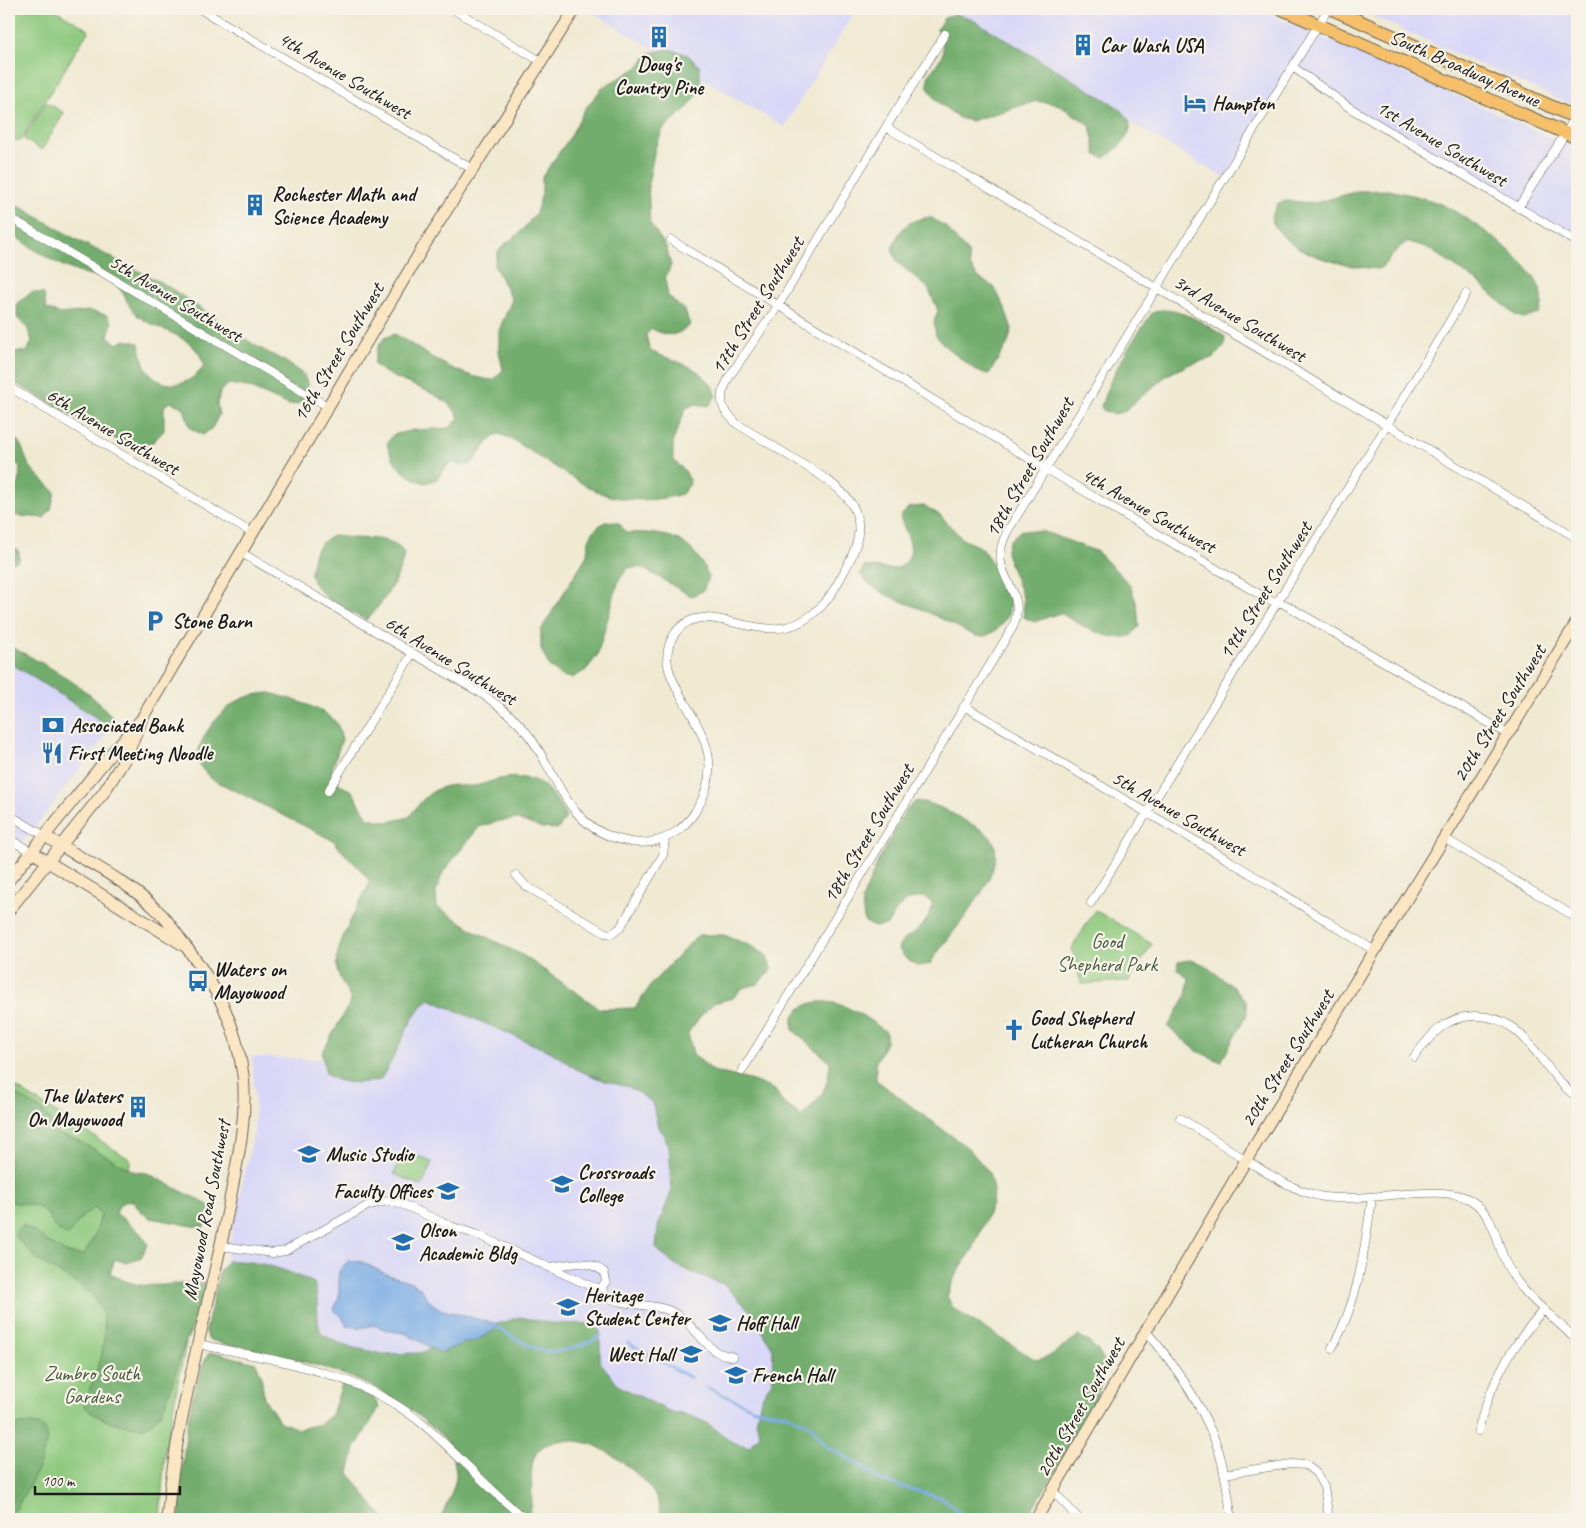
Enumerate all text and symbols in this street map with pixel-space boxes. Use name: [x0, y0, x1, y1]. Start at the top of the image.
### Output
building icon: Doug's Country Pine: [646, 24, 672, 50]
street label: South Broadway Avenue: [1386, 24, 1545, 113]
street label: 4th Avenue Southwest: [274, 26, 418, 126]
building icon: Car Wash USA: [1070, 32, 1096, 58]
place label: Car Wash USA: [1100, 33, 1204, 58]
place label: Doug's Country Pine: [615, 52, 704, 100]
hotel icon: Hampton: [1182, 90, 1208, 116]
place label: Hampton: [1212, 91, 1275, 116]
street label: 1st Avenue Southwest: [1372, 95, 1514, 194]
place label: Rochester Math and Science Academy: [272, 182, 419, 230]
building icon: Rochester Math and Science Academy: [242, 192, 268, 218]
street label: 17th Street Southwest: [705, 230, 811, 378]
street label: 5th Avenue Southwest: [105, 249, 249, 349]
street label: 3rd Avenue Southwest: [1169, 269, 1312, 369]
street label: 16th Street Southwest: [287, 277, 391, 426]
street label: 6th Avenue Southwest: [42, 382, 186, 482]
street label: 18th Street Southwest: [979, 391, 1081, 541]
street label: 4th Avenue Southwest: [1077, 462, 1222, 560]
street label: 19th Street Southwest: [1213, 515, 1319, 663]
parking icon: Stone Barn: [142, 608, 168, 634]
place label: Stone Barn: [172, 609, 253, 634]
street label: 6th Avenue Southwest: [380, 610, 523, 712]
street label: 20th Street Southwest: [1447, 638, 1553, 786]
bank icon: Associated Bank: [40, 712, 66, 738]
place label: Associated Bank: [70, 713, 185, 738]
restaurant icon: First Meeting Noodle: [39, 740, 65, 766]
place label: First Meeting Noodle: [68, 741, 214, 766]
street label: 18th Street Southwest: [817, 758, 921, 907]
street label: 5th Avenue Southwest: [1107, 765, 1252, 863]
park label: Good Shepherd Park: [1057, 929, 1159, 977]
place label: Waters on Mayowood: [214, 957, 288, 1005]
bus stop icon: Waters on Mayowood: [185, 968, 211, 994]
street label: 20th Street Southwest: [1235, 983, 1341, 1131]
place label: Good Shepherd Lutheran Church: [1030, 1006, 1148, 1054]
church icon: Good Shepherd Lutheran Church: [1001, 1017, 1027, 1043]
place label: The Waters On Mayowood: [27, 1084, 126, 1133]
building icon: The Waters On Mayowood: [125, 1094, 151, 1120]
street label: Mayowood Road Southwest: [177, 1115, 237, 1302]
school or university icon: Music Studio: [296, 1141, 322, 1167]
place label: Music Studio: [326, 1142, 416, 1167]
place label: Crossroads College: [578, 1160, 656, 1208]
school or university icon: Crossroads College: [549, 1171, 575, 1197]
school or university icon: Faculty Offices: [435, 1178, 461, 1204]
place label: Faculty Offices: [334, 1179, 434, 1204]
place label: Olson Academic Bldg: [419, 1218, 519, 1266]
school or university icon: Olson Academic Bldg: [390, 1229, 416, 1255]
place label: Heritage Student Center: [584, 1283, 692, 1331]
school or university icon: Heritage Student Center: [555, 1294, 581, 1320]
school or university icon: Hoff Hall: [707, 1310, 733, 1336]
place label: Hoff Hall: [736, 1311, 800, 1336]
street label: 20th Street Southwest: [1030, 1331, 1132, 1481]
school or university icon: West Hall: [678, 1341, 704, 1367]
place label: West Hall: [607, 1342, 678, 1367]
park label: Zumbro South Gardens: [44, 1361, 141, 1409]
school or university icon: French Hall: [723, 1362, 749, 1388]
place label: French Hall: [752, 1363, 836, 1388]
scale bar: [35, 1463, 180, 1495]
text: 100 m: [42, 1472, 76, 1491]

